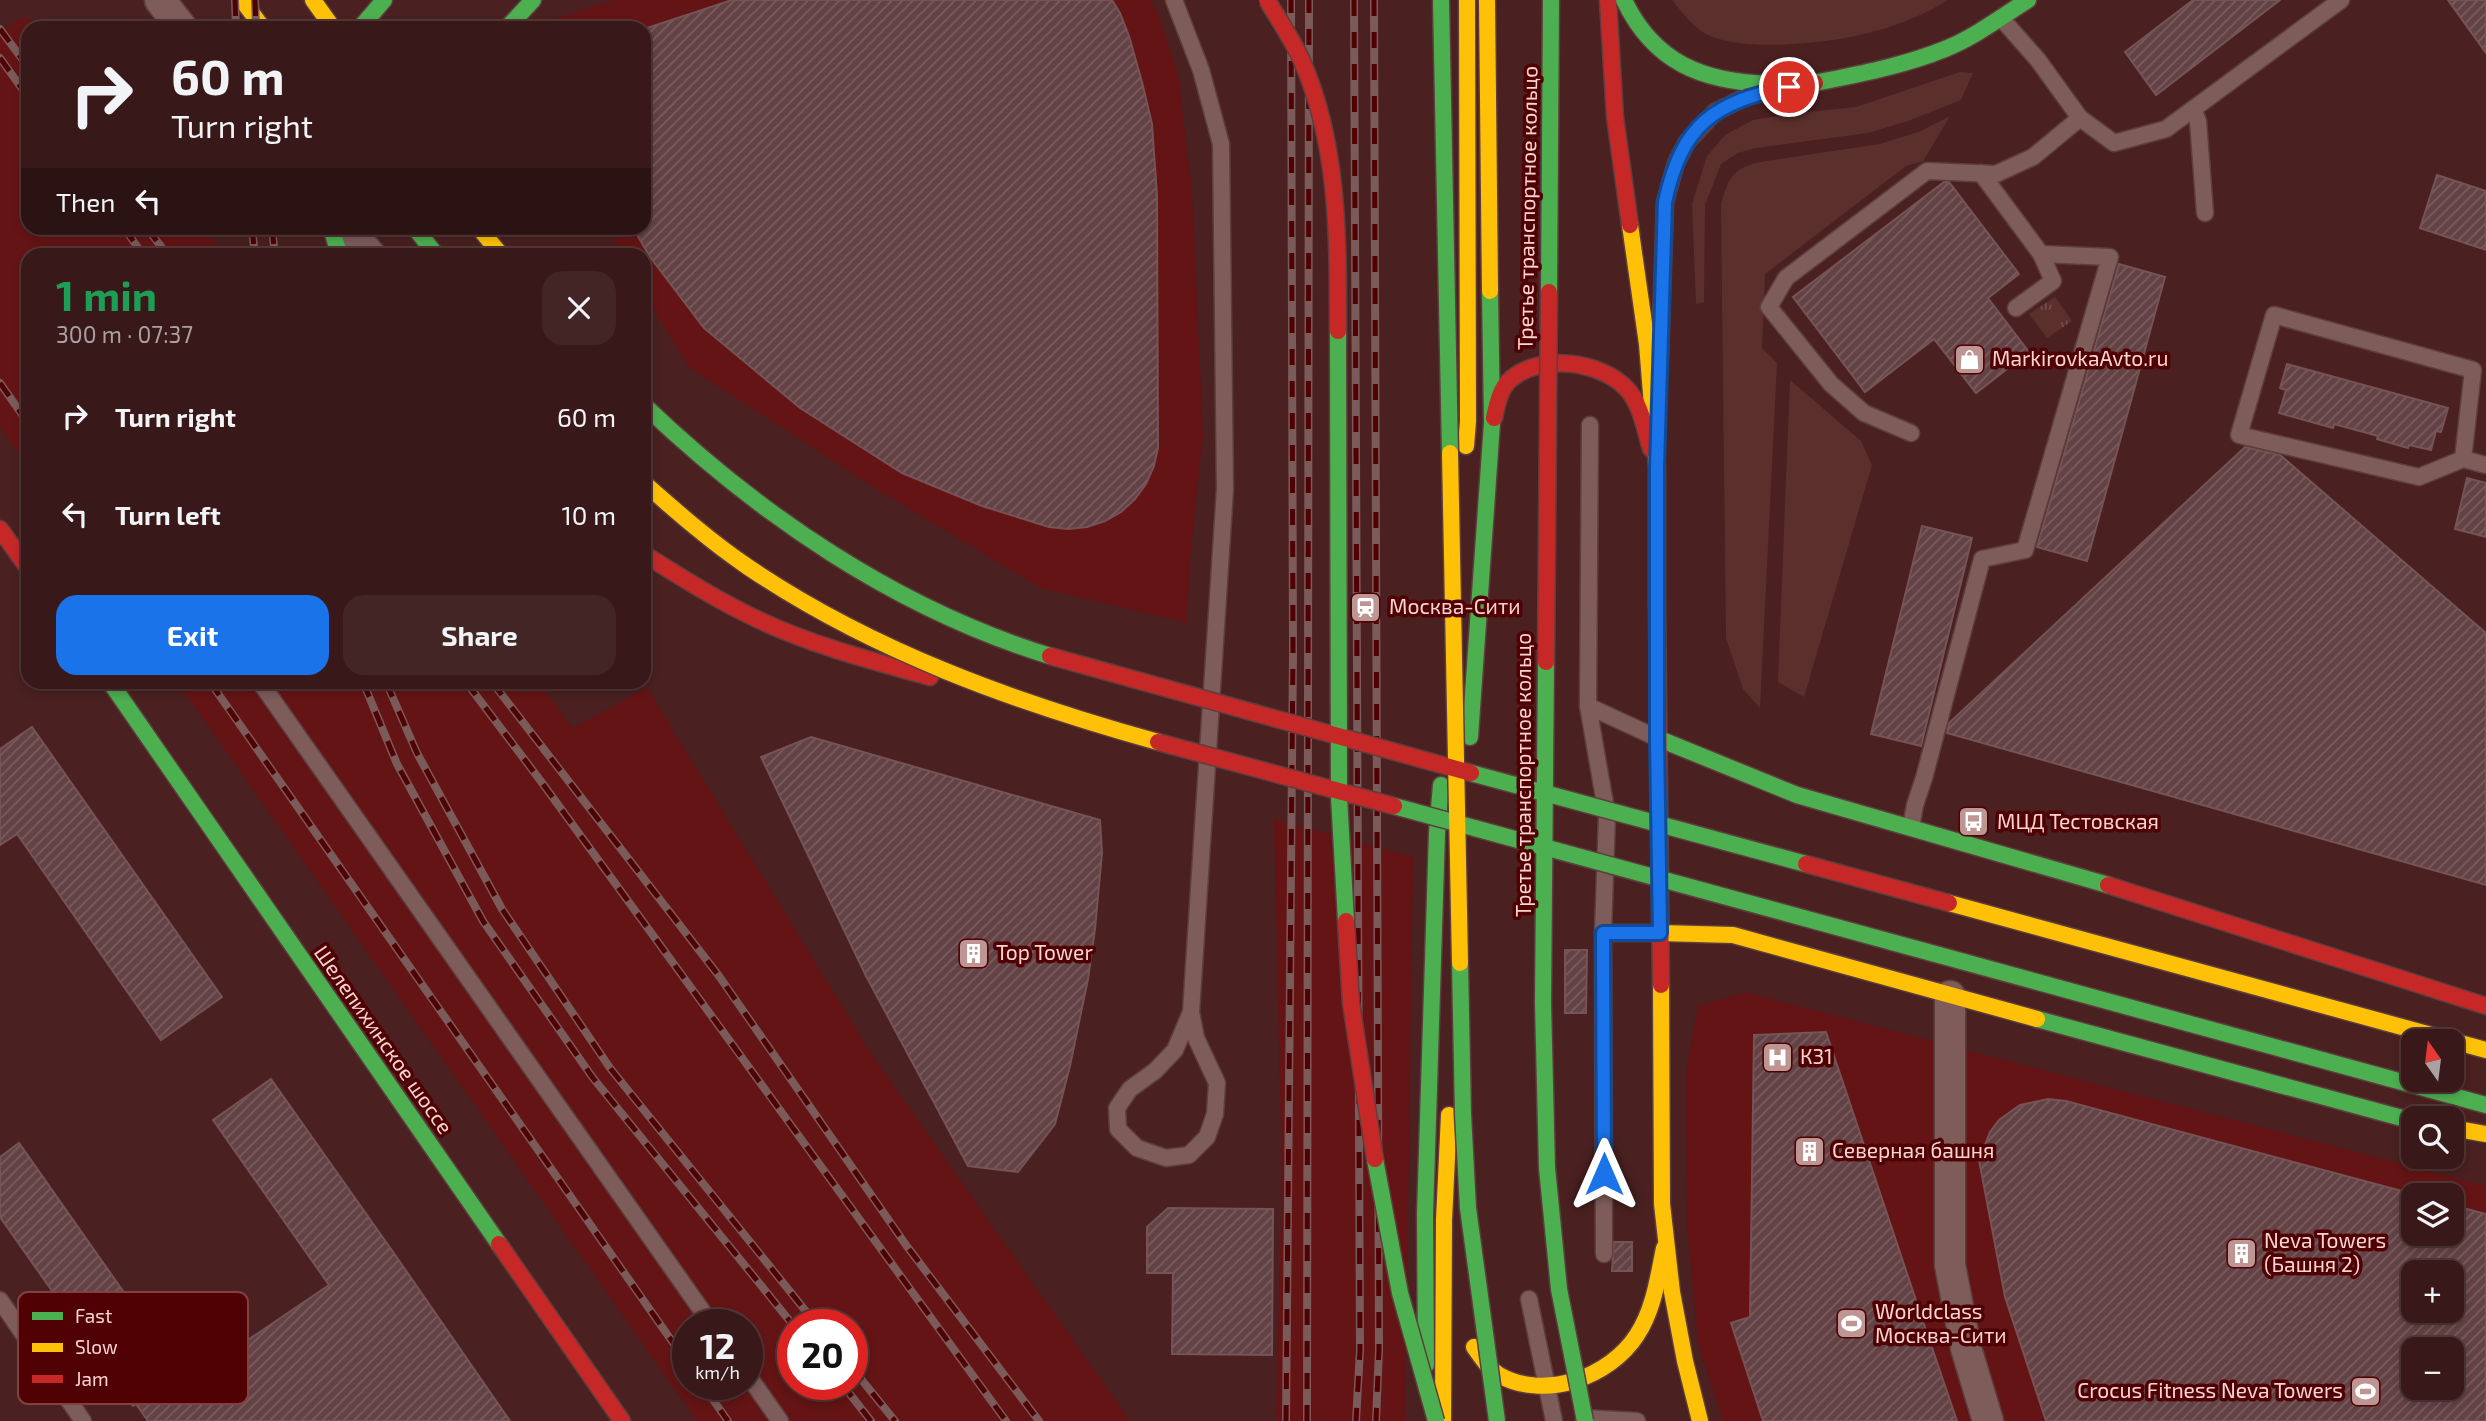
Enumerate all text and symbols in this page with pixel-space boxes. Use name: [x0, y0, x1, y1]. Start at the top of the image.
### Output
text: 60 m: [171, 46, 285, 105]
icon: right: [56, 49, 147, 140]
pin: [1759, 57, 1819, 117]
street label: Третье транспортное кольцо: [1512, 66, 1541, 350]
icon: arrive: [1770, 68, 1808, 106]
text: Turn right: [171, 106, 313, 144]
icon: left: [129, 182, 167, 220]
text: Then: [56, 186, 115, 217]
text: 1 min: [56, 269, 157, 319]
button: close: [542, 271, 616, 345]
text: 300 m · 07:37: [56, 320, 193, 348]
shop icon: MarkirovkaAvto.ru: [1952, 342, 1986, 376]
place label: MarkirovkaAvto.ru: [1992, 345, 2168, 370]
icon: right: [56, 397, 94, 435]
text: Turn right: [115, 401, 236, 432]
text: 60 m: [557, 401, 616, 432]
icon: left: [56, 495, 94, 533]
text: Turn left: [115, 499, 221, 530]
text: 10 m: [561, 499, 616, 530]
station icon: Москва-Сити: [1349, 590, 1383, 624]
place label: Москва-Сити: [1389, 593, 1521, 618]
button: Exit: [56, 595, 329, 675]
button: Share: [343, 595, 616, 675]
street label: Третье транспортное кольцо: [1510, 633, 1535, 917]
bus stop icon: МЦД Тестовская: [1957, 805, 1991, 839]
place label: МЦД Тестовская: [1997, 808, 2159, 833]
building icon: Top Tower: [956, 936, 990, 970]
place label: Top Tower: [996, 939, 1093, 964]
street label: Шелепихинское шоссе: [310, 940, 459, 1138]
north arrow: [2401, 1029, 2464, 1092]
map controls: [2401, 1029, 2464, 1400]
hospital icon: К31: [1760, 1040, 1794, 1074]
place label: К31: [1800, 1043, 1833, 1068]
button: search: [2401, 1106, 2464, 1169]
building icon: Северная башня: [1792, 1134, 1826, 1168]
position arrow: [1567, 1137, 1641, 1211]
place label: Северная башня: [1832, 1137, 1994, 1162]
button: layers: [2401, 1183, 2464, 1246]
place label: Neva Towers (Башня 2): [2264, 1227, 2386, 1276]
building icon: Neva Towers (Башня 2): [2224, 1236, 2258, 1270]
button: +: [2401, 1260, 2464, 1323]
legend: [18, 1292, 248, 1404]
place label: Worldclass Москва-Сити: [1875, 1298, 2007, 1347]
text: Fast: [75, 1304, 112, 1327]
sports icon: Worldclass Москва-Сити: [1835, 1307, 1869, 1341]
speed limit sign: 20: [777, 1309, 868, 1400]
text: 12: [700, 1324, 735, 1366]
text: Slow: [75, 1335, 118, 1358]
button: −: [2401, 1337, 2464, 1400]
text: km/h: [695, 1361, 740, 1383]
text: Jam: [75, 1367, 109, 1390]
sports icon: Crocus Fitness Neva Towers: [2349, 1374, 2383, 1408]
place label: Crocus Fitness Neva Towers: [2077, 1377, 2343, 1402]

